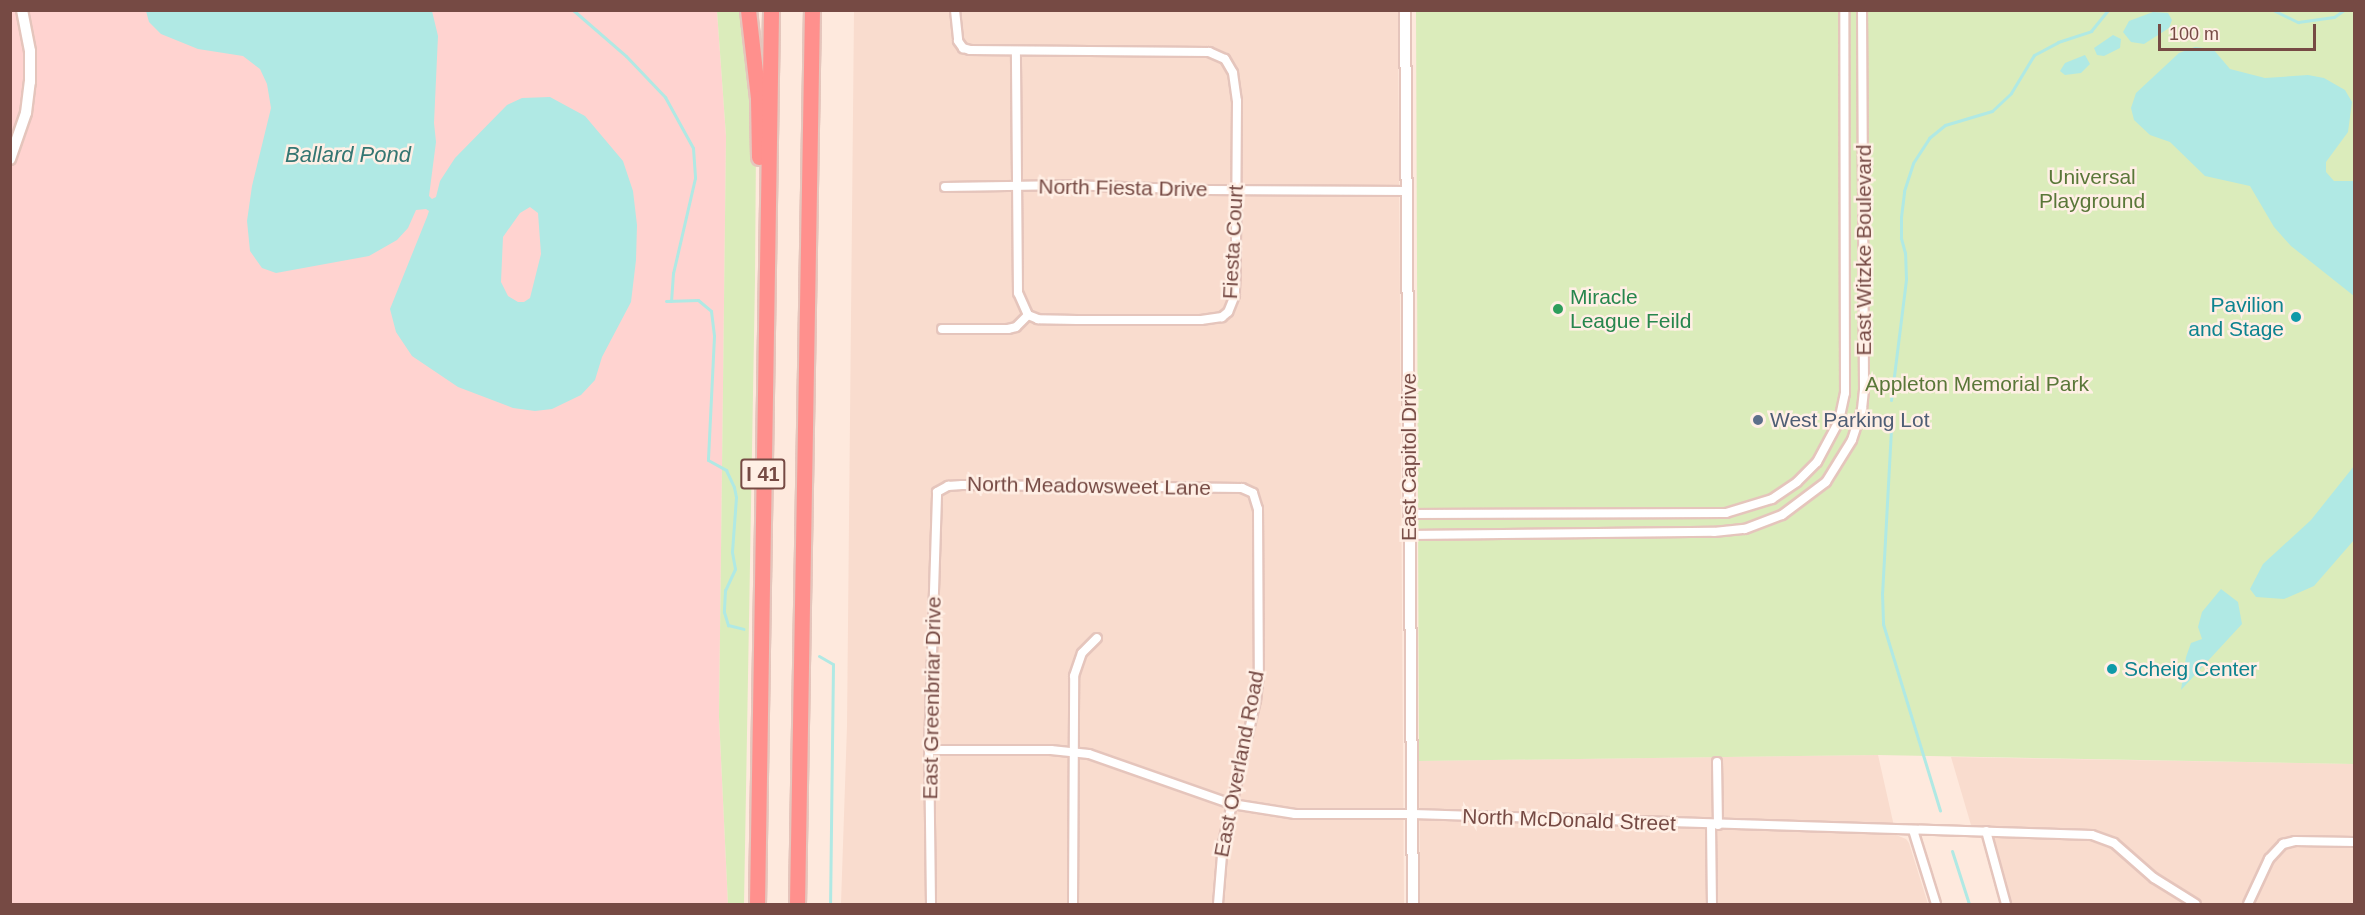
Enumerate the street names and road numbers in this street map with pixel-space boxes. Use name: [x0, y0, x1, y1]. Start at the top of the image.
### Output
street label: East Witzke Boulevard: [1851, 144, 1877, 356]
street label: North Fiesta Drive: [1038, 174, 1208, 202]
street label: Fiesta Court: [1217, 184, 1249, 300]
street label: East Capitol Drive: [1396, 373, 1422, 541]
road number: I 41: [739, 457, 787, 491]
street label: North Meadowsweet Lane: [967, 471, 1211, 501]
street label: East Greenbriar Drive: [918, 596, 946, 800]
street label: East Overland Road: [1209, 669, 1269, 859]
street label: North McDonald Street: [1462, 804, 1676, 836]

